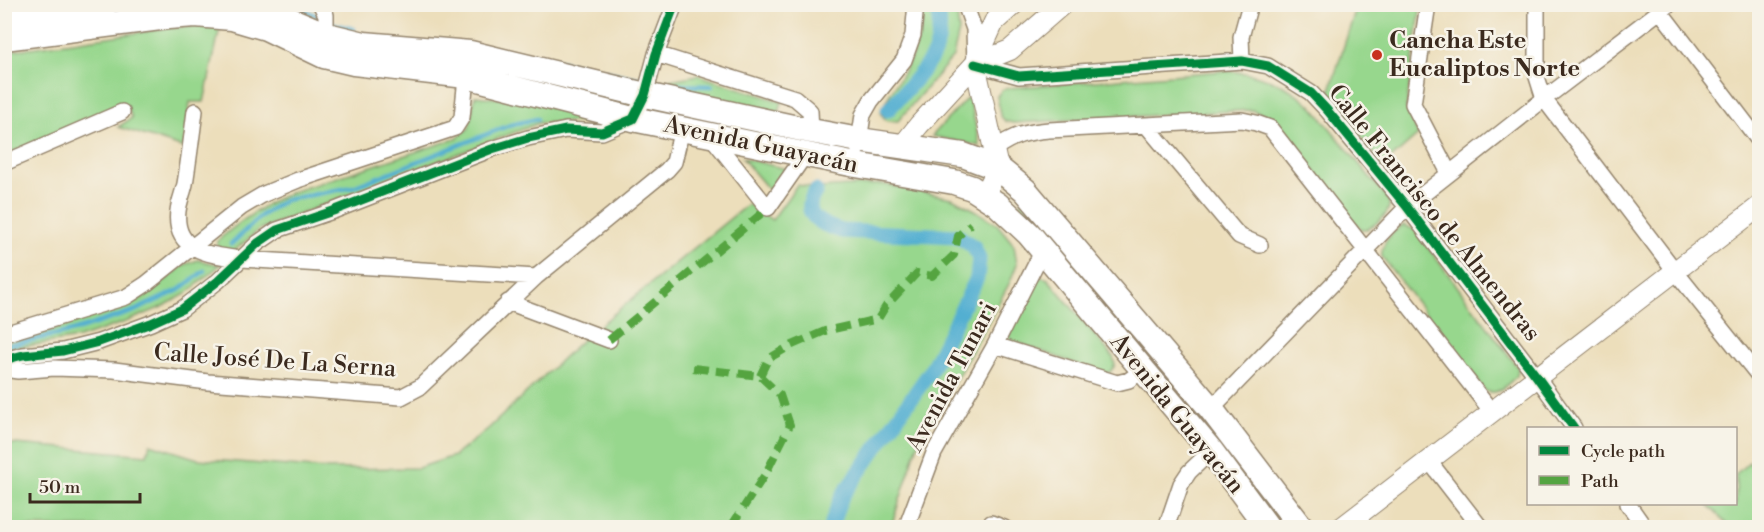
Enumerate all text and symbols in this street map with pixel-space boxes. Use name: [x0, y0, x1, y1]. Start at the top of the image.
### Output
place label: Cancha Este Eucaliptos Norte: [1389, 26, 1580, 84]
marker: Cancha Este Eucaliptos Norte: [1370, 48, 1384, 62]
street label: Calle Francisco de Almendras: [1321, 79, 1547, 347]
street label: Avenida Guayacán: [660, 110, 861, 180]
street label: Avenida Tunari: [899, 297, 1004, 458]
street label: Avenida Guayacán: [1103, 327, 1251, 500]
street label: Calle José De La Serna: [153, 338, 398, 384]
legend: [1527, 427, 1737, 505]
text: Cycle path: [1581, 440, 1665, 463]
scale bar: [30, 466, 140, 504]
text: Path: [1581, 470, 1619, 493]
text: 50 m: [39, 476, 81, 499]

